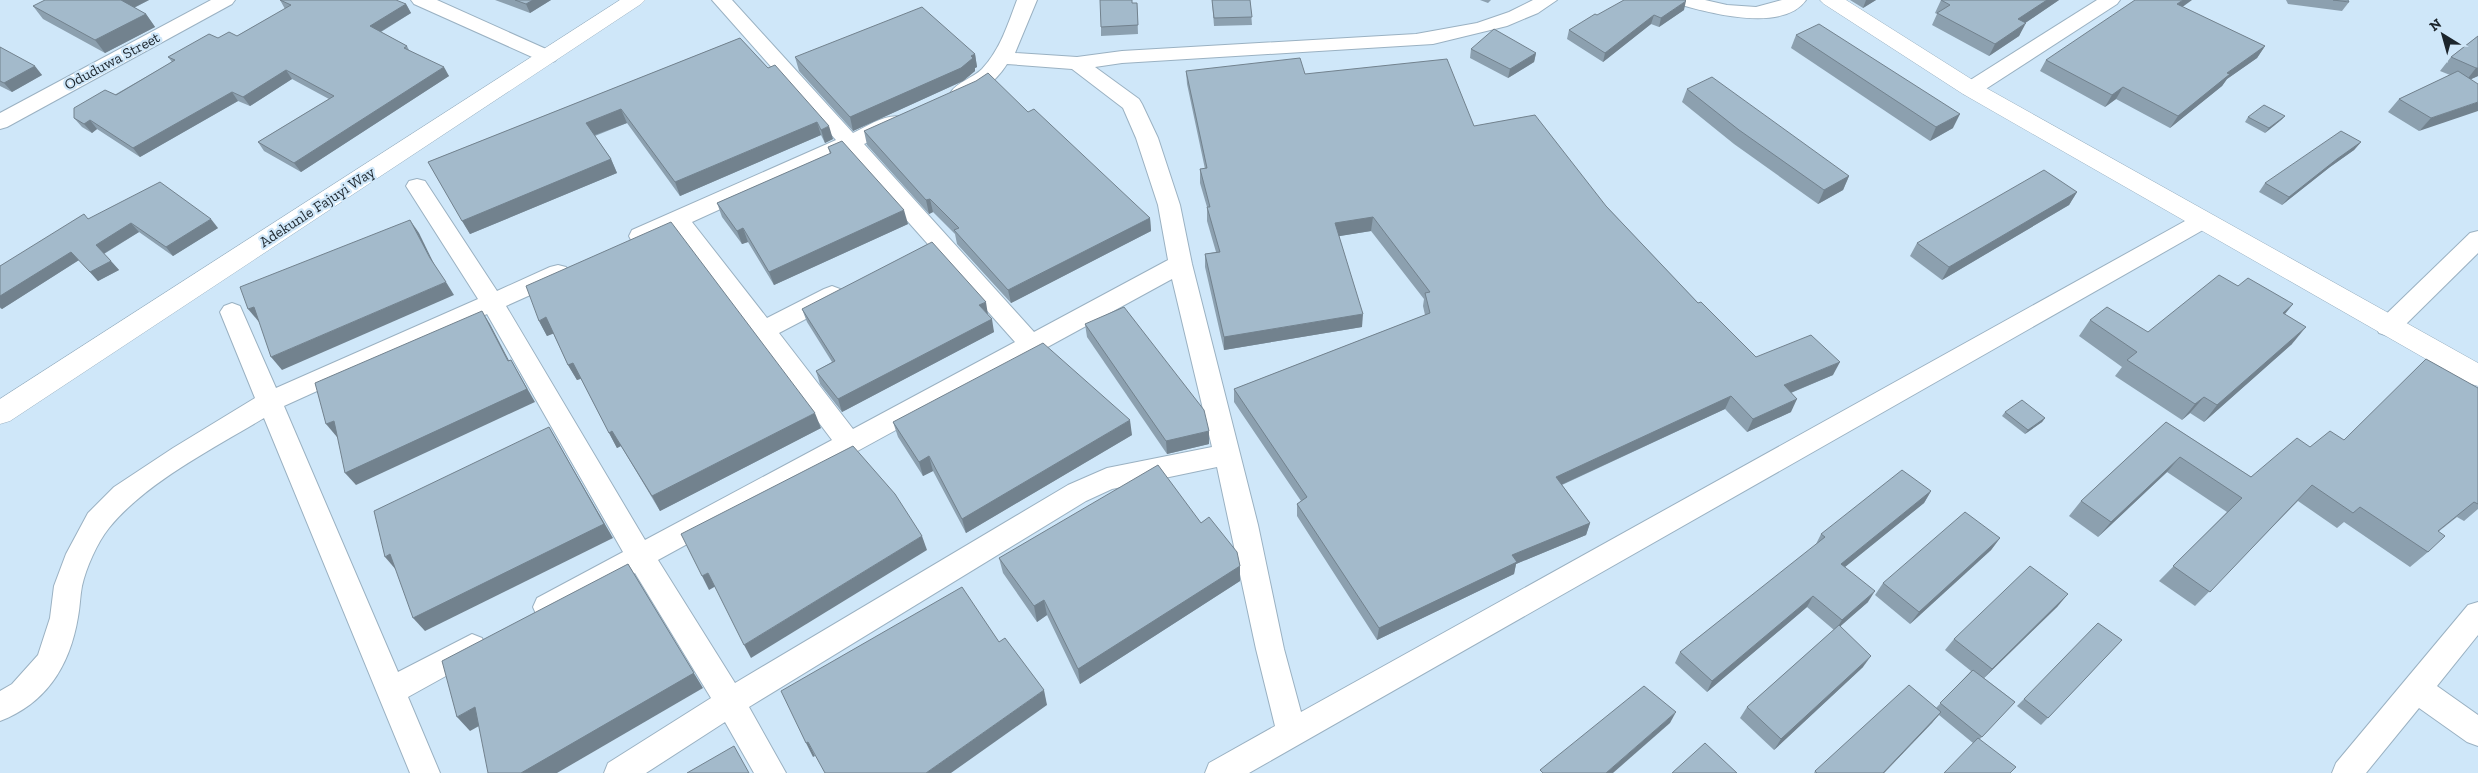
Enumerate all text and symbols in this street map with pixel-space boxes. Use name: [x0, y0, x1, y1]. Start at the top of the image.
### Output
north arrow: [2418, 10, 2468, 60]
text: N: [2426, 15, 2445, 35]
street label: Oduduwa Street: [61, 28, 163, 94]
street label: Adekunle Fajuyi Way: [256, 163, 378, 251]

